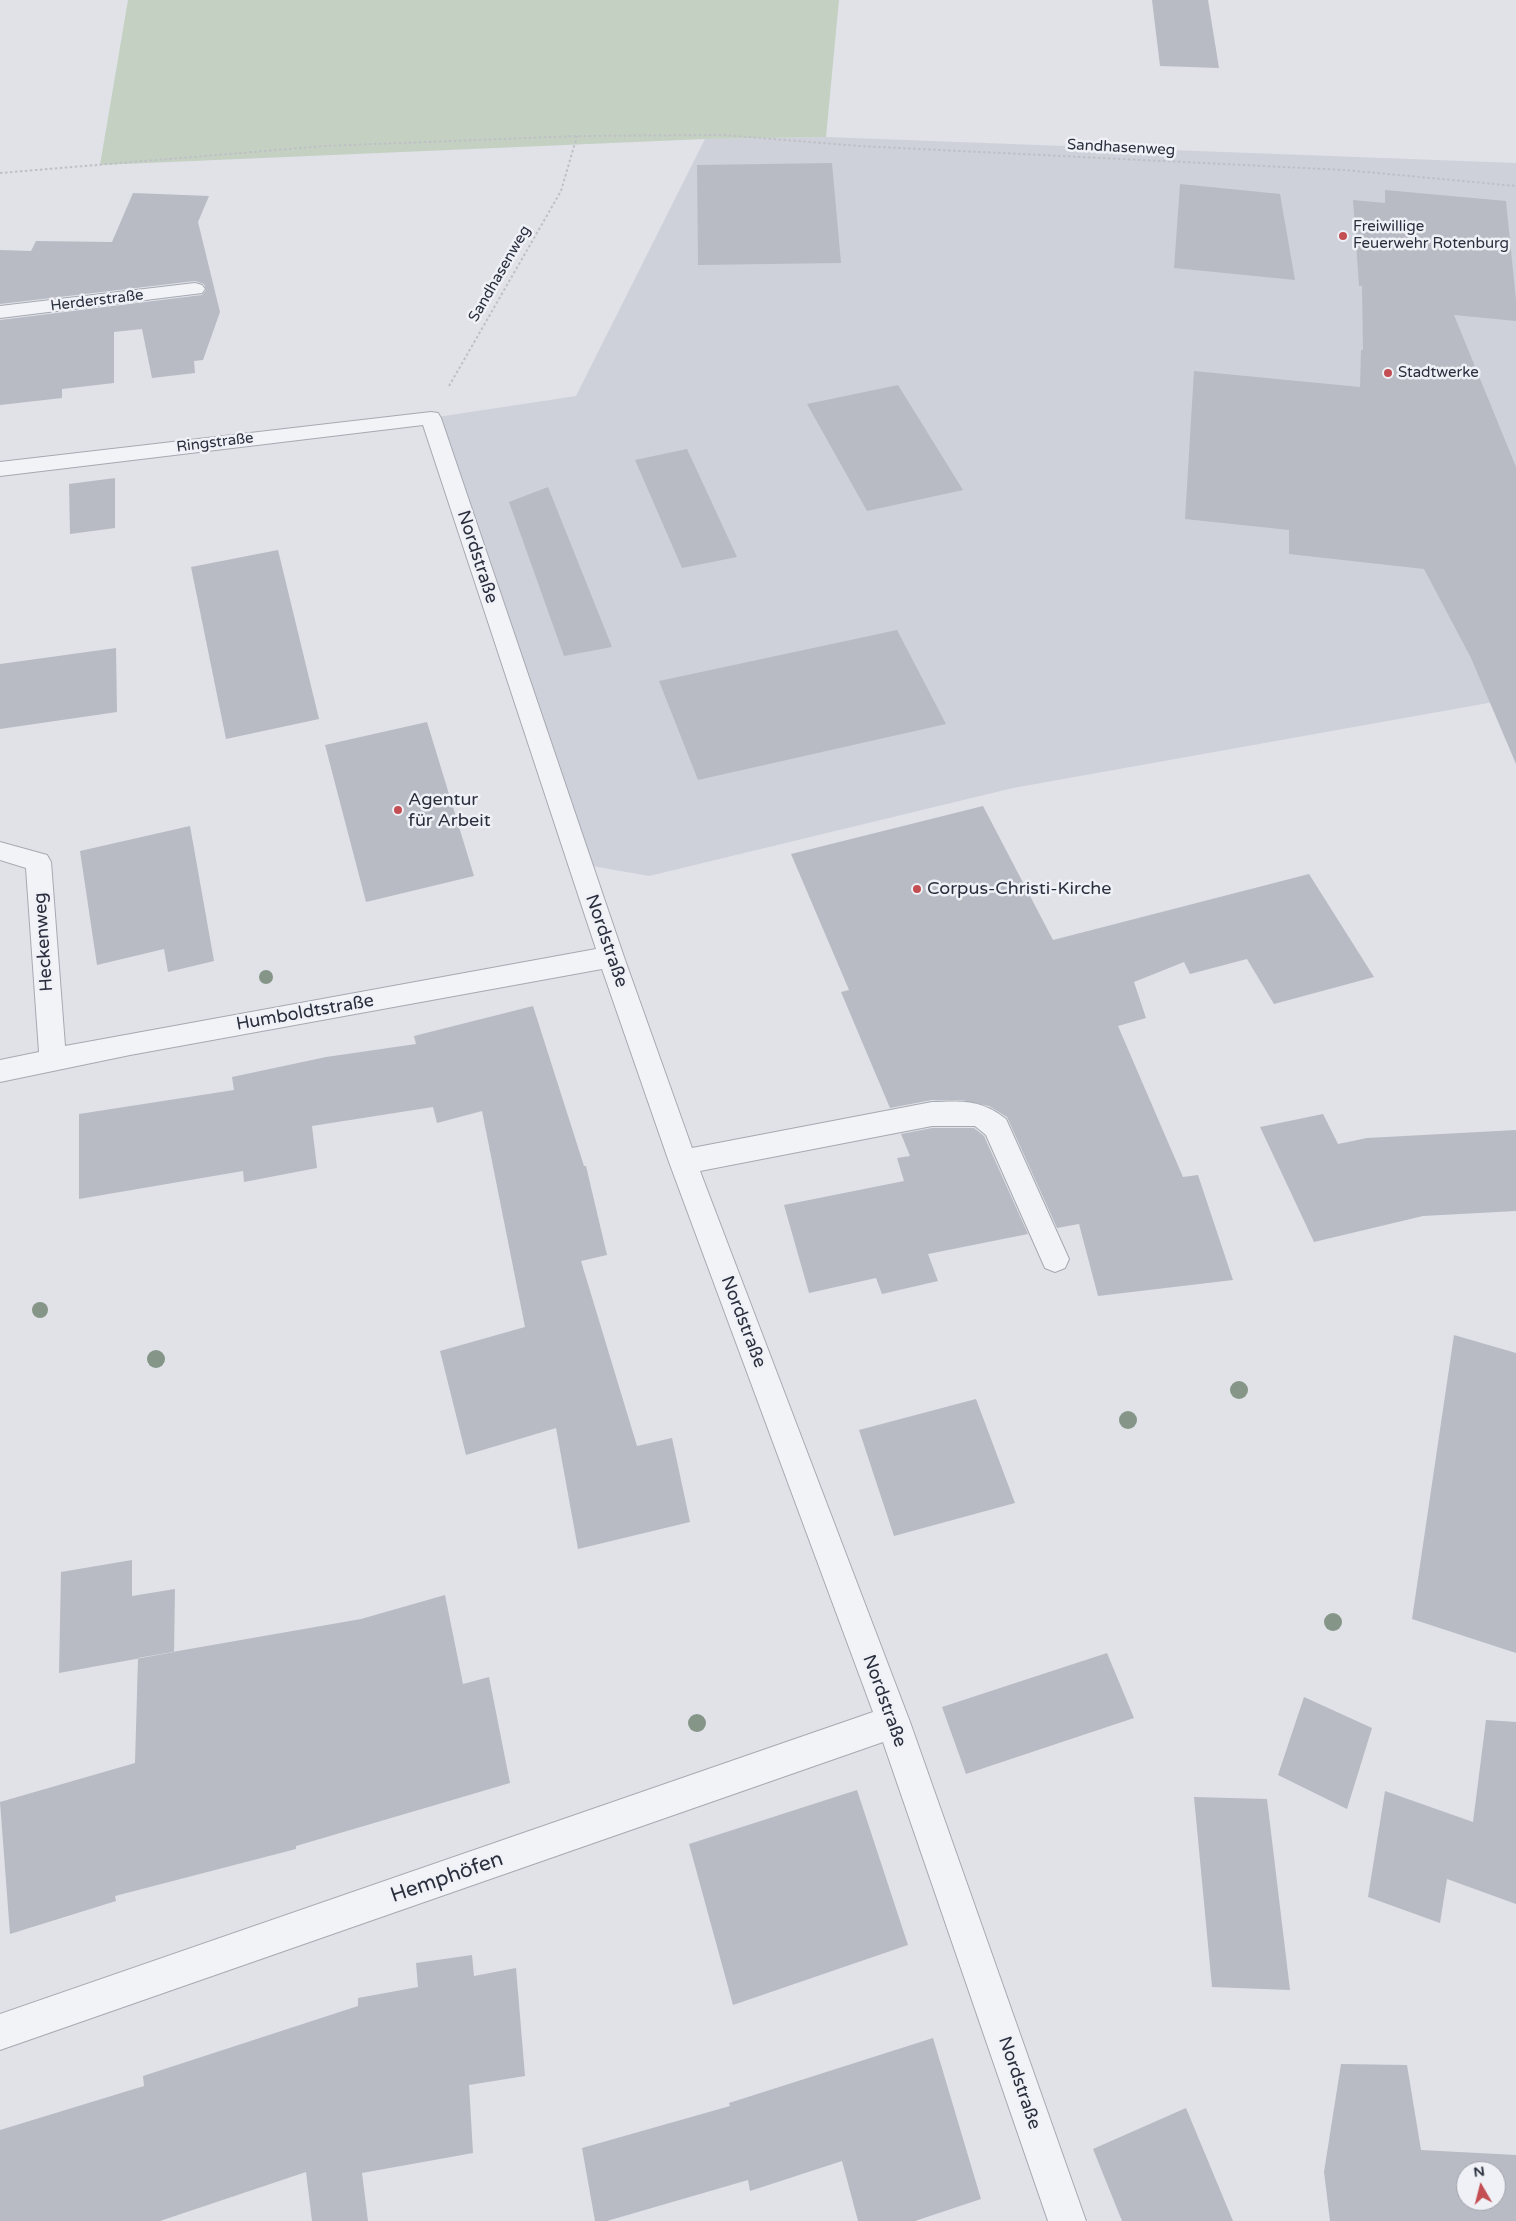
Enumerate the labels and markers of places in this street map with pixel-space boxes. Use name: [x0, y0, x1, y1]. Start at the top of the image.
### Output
place label: Freiwillige Feuerwehr Rotenburg: [1353, 218, 1509, 253]
marker: Freiwillige Feuerwehr Rotenburg: [1337, 230, 1349, 242]
place label: Stadtwerke: [1398, 364, 1479, 382]
marker: Stadtwerke: [1382, 367, 1394, 379]
place label: Agentur für Arbeit: [408, 789, 491, 832]
marker: Agentur für Arbeit: [392, 804, 404, 816]
place label: Corpus-Christi-Kirche: [927, 878, 1111, 900]
marker: Corpus-Christi-Kirche: [911, 883, 923, 895]

